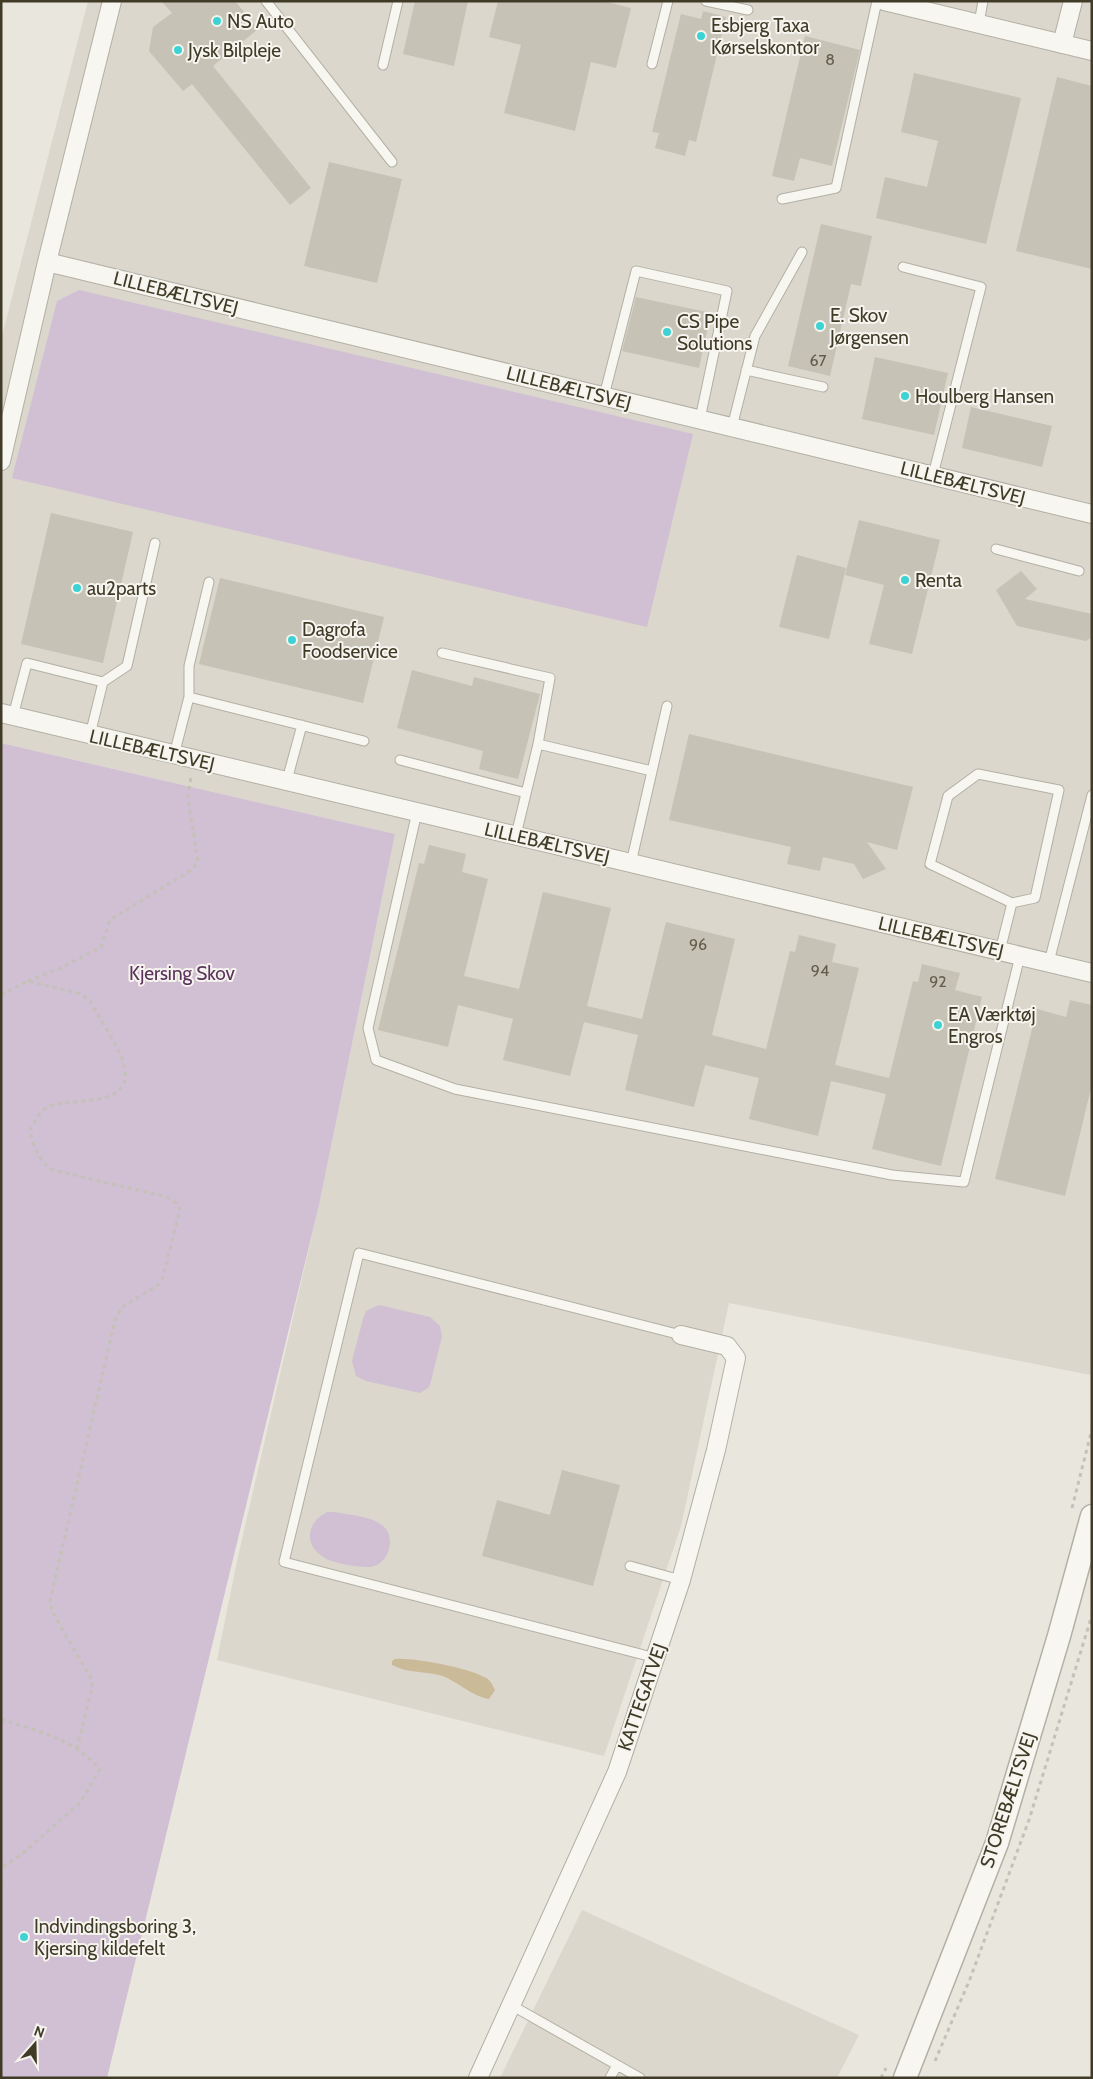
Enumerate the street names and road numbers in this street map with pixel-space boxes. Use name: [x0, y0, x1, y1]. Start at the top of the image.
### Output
street label: LILLEBÆLTSVEJ: [111, 266, 241, 320]
street label: LILLEBÆLTSVEJ: [504, 361, 634, 415]
street label: LILLEBÆLTSVEJ: [898, 456, 1028, 510]
street label: LILLEBÆLTSVEJ: [87, 724, 217, 776]
street label: LILLEBÆLTSVEJ: [482, 817, 612, 869]
street label: LILLEBÆLTSVEJ: [876, 911, 1006, 963]
street label: KATTEGATVEJ: [613, 1640, 671, 1754]
street label: STOREBÆLTSVEJ: [975, 1729, 1041, 1871]

